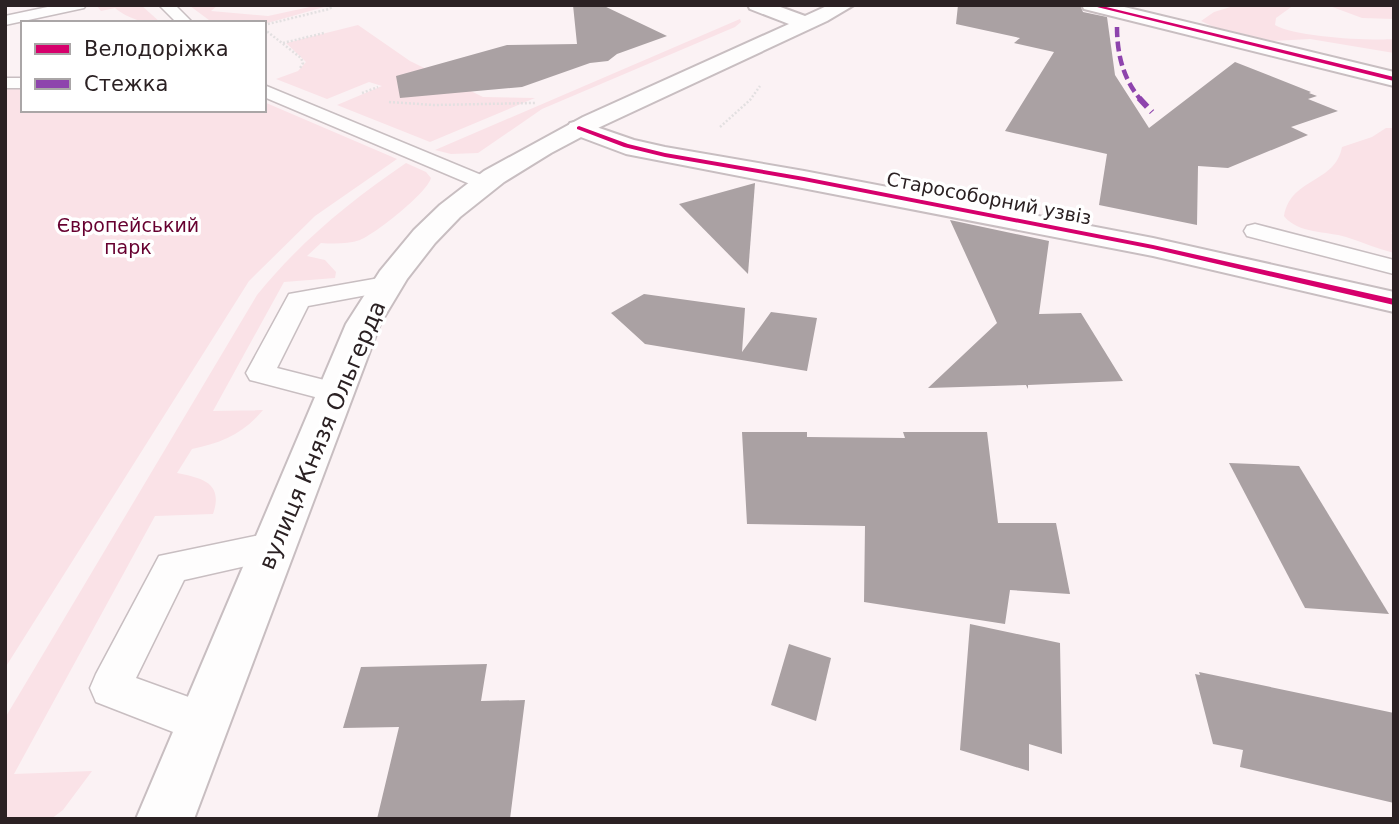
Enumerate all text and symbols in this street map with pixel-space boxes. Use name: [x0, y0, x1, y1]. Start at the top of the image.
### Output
legend: [21, 21, 266, 112]
text: Велодоріжка: [84, 37, 229, 61]
text: Стежка: [84, 72, 168, 96]
street label: Старособорний узвіз: [885, 167, 1093, 229]
park label: Європейський парк: [57, 214, 199, 258]
street label: вулиця Князя Ольгерда: [253, 297, 391, 573]

